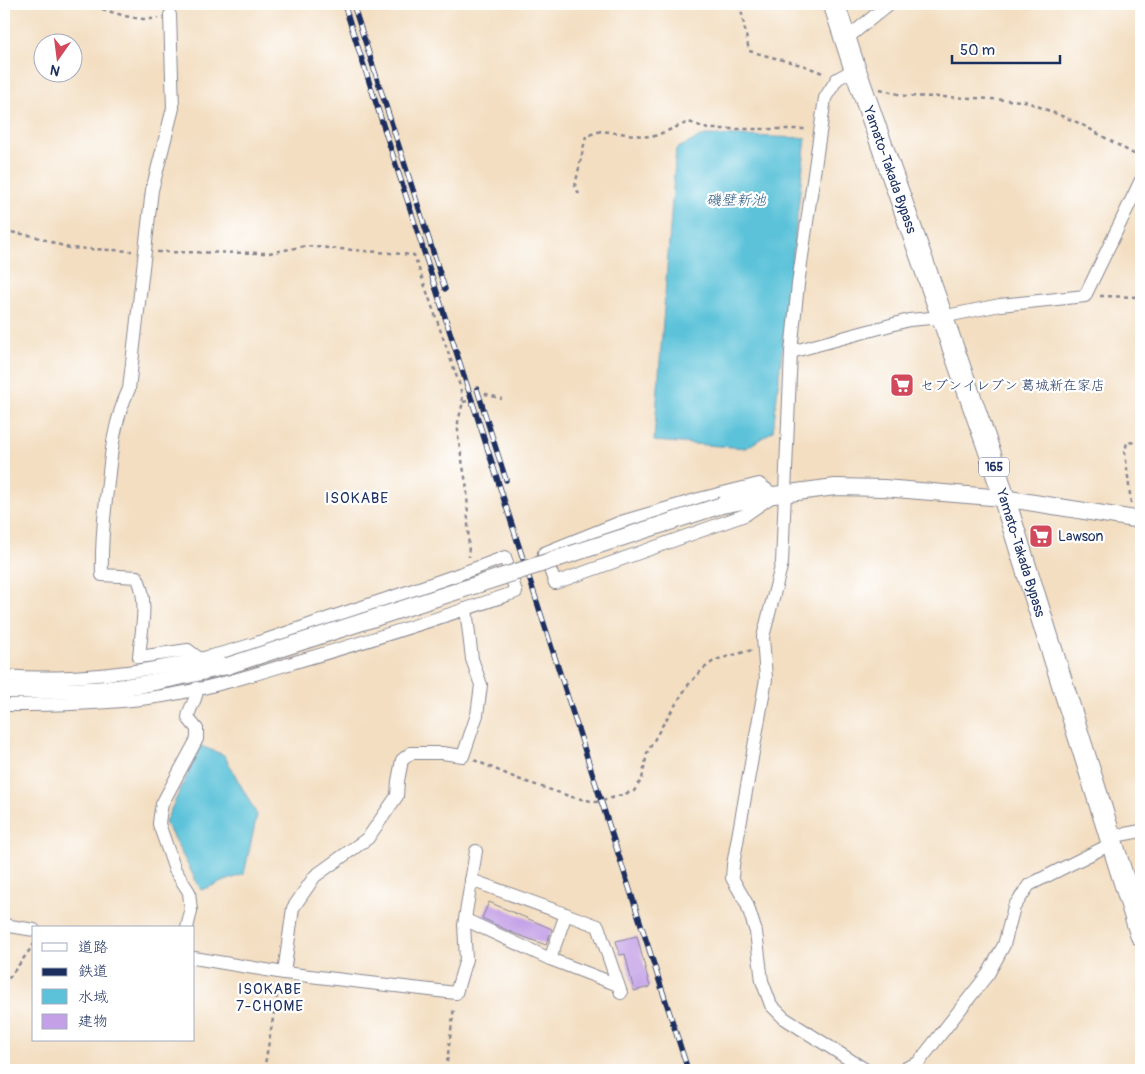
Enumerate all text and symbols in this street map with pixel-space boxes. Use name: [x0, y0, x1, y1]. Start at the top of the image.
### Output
north arrow: [32, 32, 82, 82]
scale bar: [952, 32, 1060, 64]
text: 50 m: [960, 41, 995, 60]
text: N: [48, 61, 62, 80]
street label: Yamato-Takada Bypass: [859, 103, 920, 236]
water label: 磯壁新池: [706, 191, 767, 210]
supermarket icon: セブンイレブン 葛城新在家店: [889, 372, 915, 398]
place label: セブンイレブン 葛城新在家店: [920, 377, 1105, 394]
road number: 165: [979, 458, 1009, 477]
street label: Yamato-Takada Bypass: [992, 486, 1049, 620]
district label: ISOKABE: [325, 489, 389, 508]
supermarket icon: Lawson: [1028, 523, 1054, 549]
place label: Lawson: [1058, 528, 1103, 545]
legend: [32, 926, 195, 1042]
text: 道路: [78, 938, 108, 957]
text: 鉄道: [78, 962, 108, 981]
district label: ISOKABE 7-CHOME: [236, 980, 304, 1016]
text: 水域: [78, 988, 108, 1007]
text: 建物: [78, 1012, 108, 1031]

